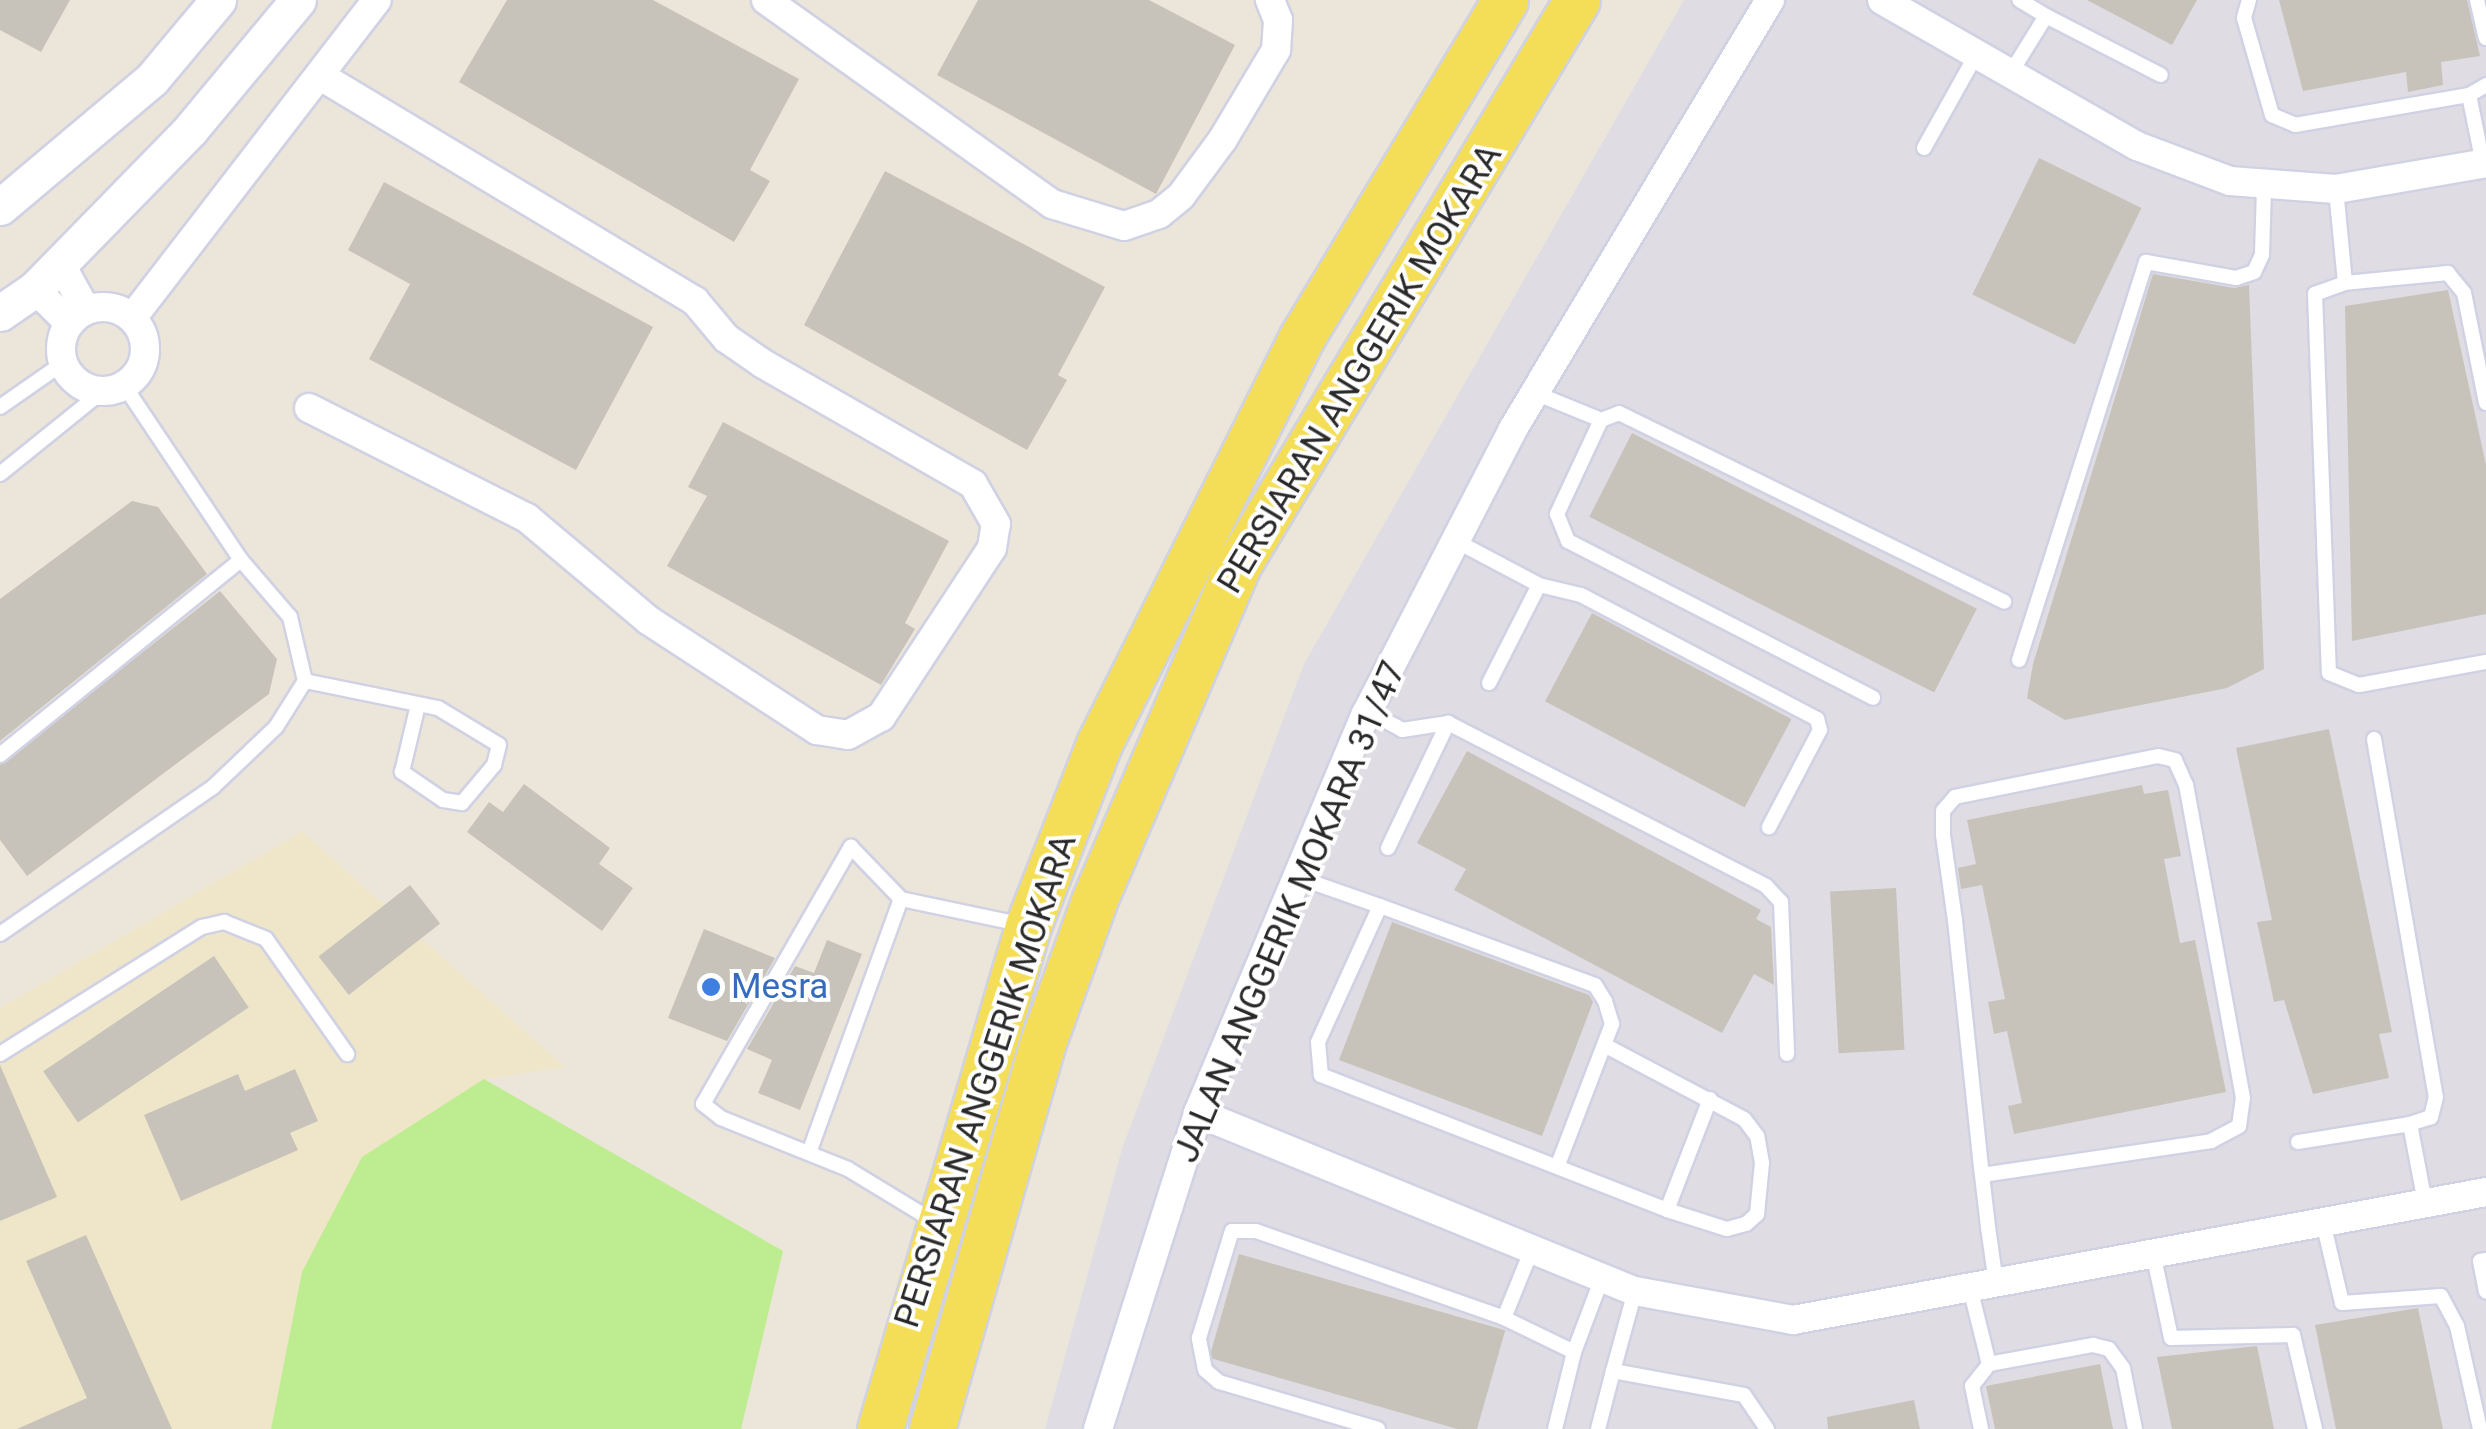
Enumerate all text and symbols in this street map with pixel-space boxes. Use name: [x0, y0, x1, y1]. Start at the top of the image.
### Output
street label: PERSIARAN ANGGERIK MOKARA: [1209, 137, 1511, 601]
street label: JALAN ANGGERIK MOKARA 31/47: [1165, 655, 1415, 1169]
street label: PERSIARAN ANGGERIK MOKARA: [886, 829, 1086, 1333]
place label: Mesra: [731, 966, 828, 1008]
marker: Mesra: [700, 976, 722, 998]

